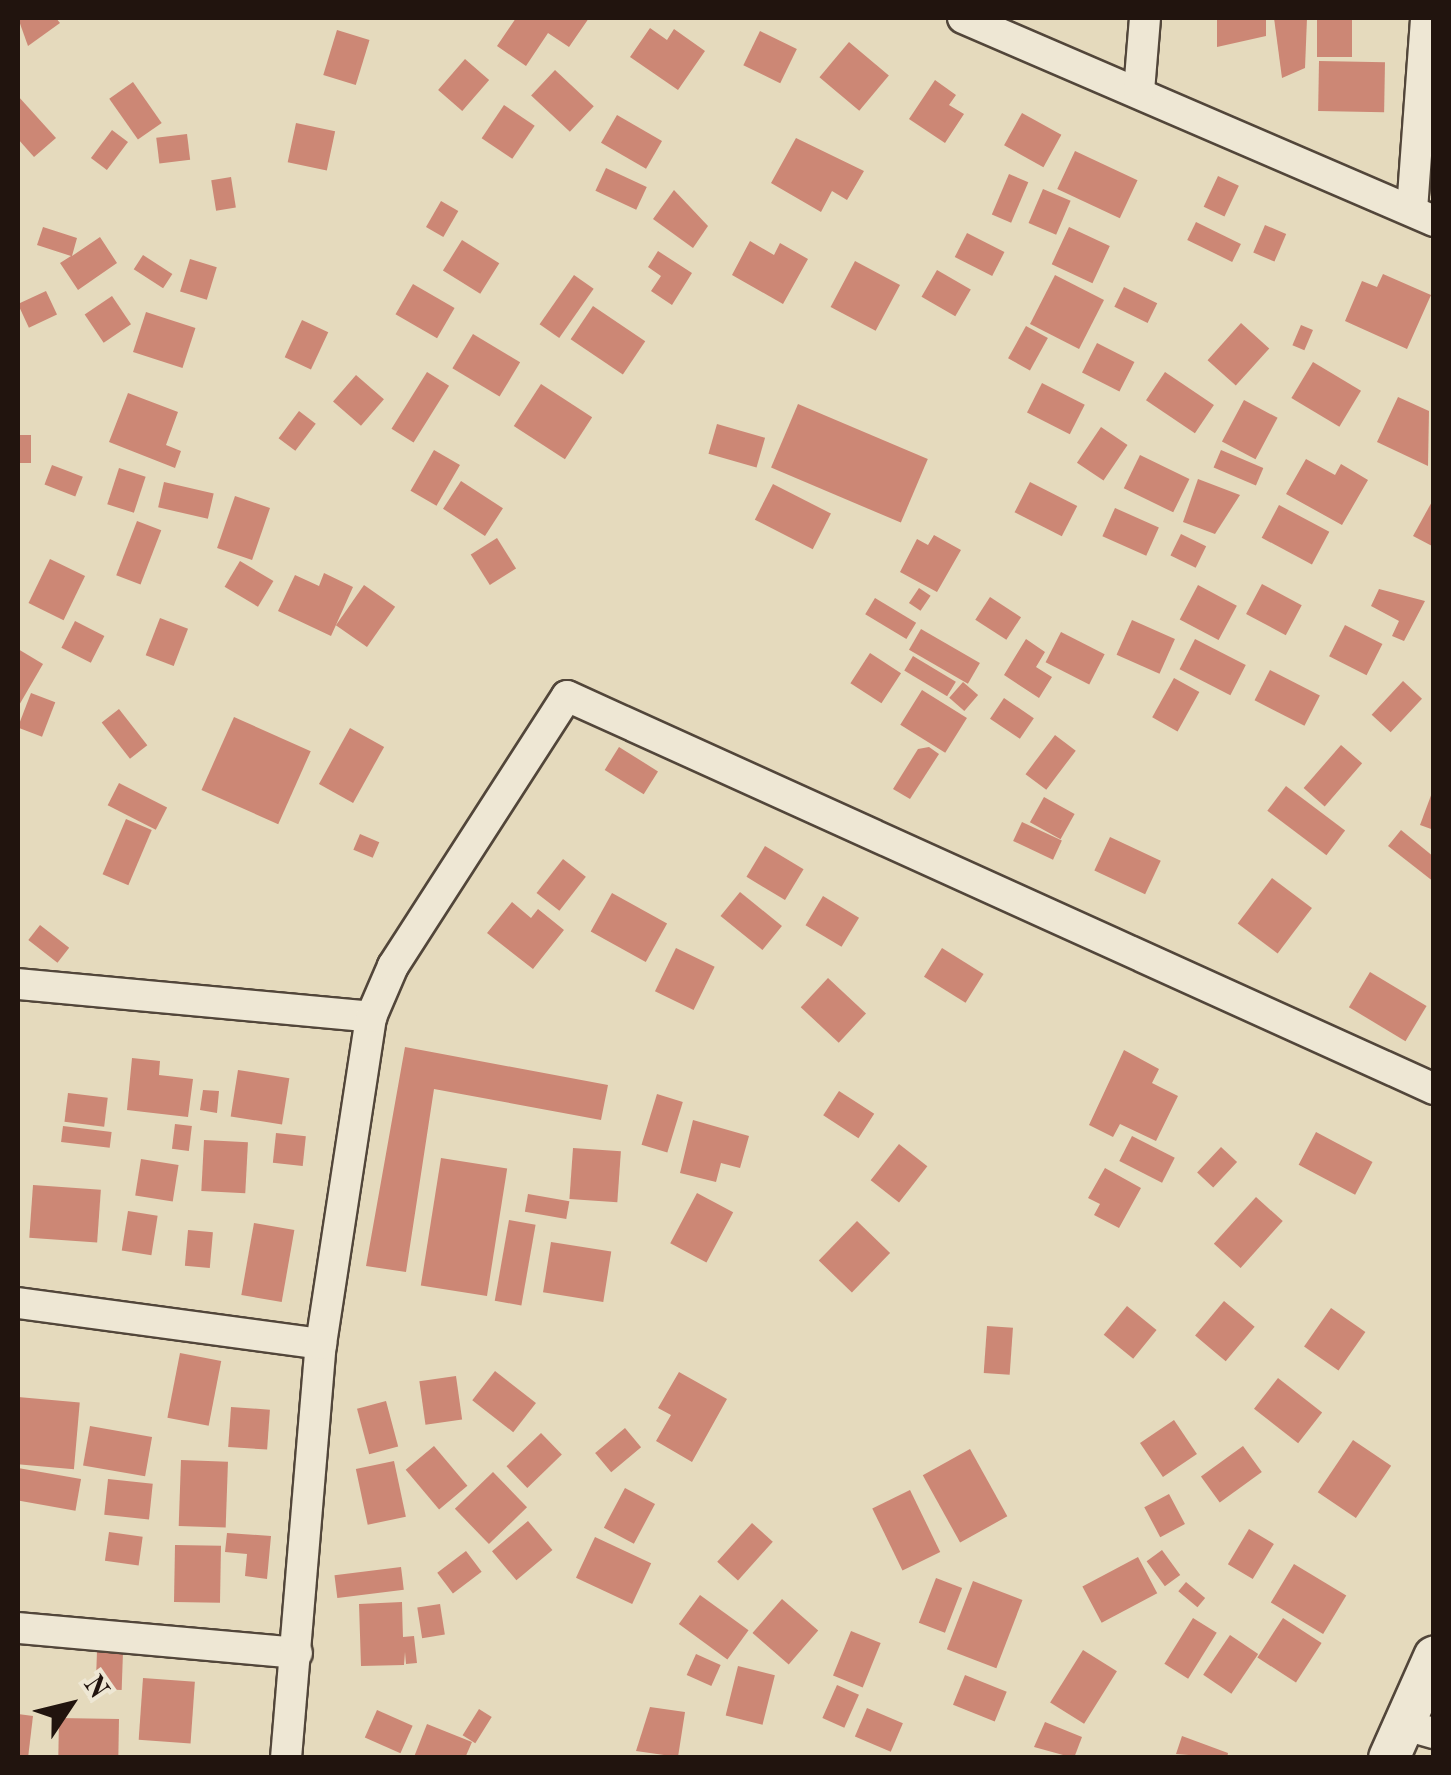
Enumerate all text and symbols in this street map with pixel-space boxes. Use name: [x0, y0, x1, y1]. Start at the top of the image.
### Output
north arrow: [20, 1655, 120, 1755]
text: N: [77, 1671, 112, 1705]

